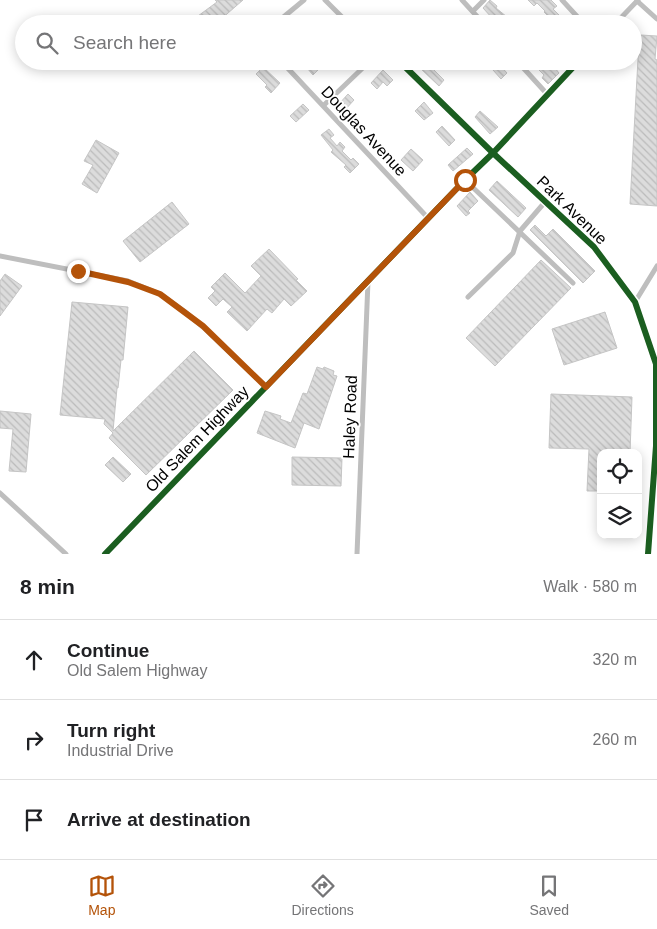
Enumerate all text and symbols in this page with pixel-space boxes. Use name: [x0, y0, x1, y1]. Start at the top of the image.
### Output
search box: [15, 15, 642, 70]
icon: search: [33, 29, 61, 57]
text: Search here: [73, 32, 177, 53]
street label: Douglas Avenue: [318, 83, 410, 179]
route start: [454, 169, 477, 192]
street label: Park Avenue: [534, 172, 611, 248]
route end: [67, 260, 90, 283]
street label: Haley Road: [340, 375, 360, 459]
street label: Old Salem Highway: [142, 383, 252, 495]
map controls: [597, 449, 642, 539]
button: locate: [597, 449, 642, 494]
button: layers: [597, 494, 642, 539]
text: 8 min: [20, 575, 75, 598]
text: Walk · 580 m: [543, 578, 637, 595]
text: Continue: [67, 640, 149, 661]
icon: ahead: [20, 646, 48, 674]
text: 320 m: [593, 651, 637, 668]
text: Old Salem Highway: [67, 662, 208, 679]
text: Turn right: [67, 720, 155, 741]
icon: right: [20, 726, 48, 754]
text: 260 m: [593, 731, 637, 748]
text: Industrial Drive: [67, 742, 174, 759]
icon: arrive: [20, 806, 48, 834]
text: Arrive at destination: [67, 809, 251, 830]
tab: Map: [88, 872, 116, 918]
tab: Directions: [292, 872, 354, 918]
tab: Saved: [529, 872, 569, 918]

